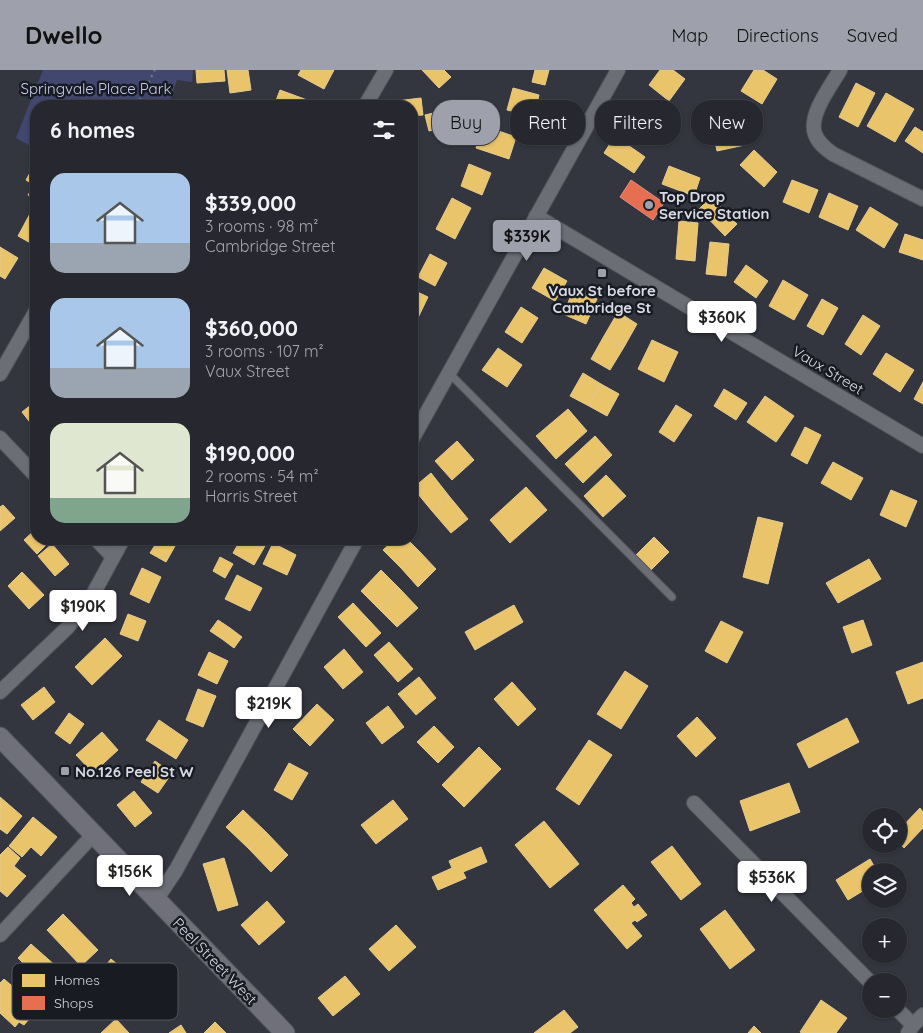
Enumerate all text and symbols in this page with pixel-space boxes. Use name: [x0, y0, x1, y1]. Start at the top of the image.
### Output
text: Dwello: [25, 20, 102, 50]
text: Map: [671, 24, 708, 47]
text: Directions: [736, 24, 819, 47]
text: Saved: [847, 24, 898, 47]
park label: Springvale Place Park: [21, 79, 171, 98]
chip: Buy: [432, 100, 500, 145]
chip: Rent: [510, 100, 585, 145]
chip: Filters: [595, 100, 681, 145]
chip: New: [691, 100, 763, 145]
icon: filters: [370, 116, 398, 144]
text: 6 homes: [50, 117, 135, 143]
place label: Top Drop Service Station: [659, 187, 769, 223]
text: $339,000: [205, 190, 296, 216]
icon: home: [90, 193, 150, 253]
marker: Top Drop Service Station: [643, 199, 655, 211]
text: 3 rooms · 98 m²: [205, 216, 318, 236]
pin: $339K: [492, 220, 562, 262]
text: $339K: [504, 226, 550, 246]
text: Cambridge Street: [205, 236, 336, 256]
marker: Vaux St before Cambridge St: [596, 267, 608, 279]
place label: Vaux St before Cambridge St: [548, 281, 656, 317]
pin: $360K: [687, 300, 757, 343]
text: $360K: [698, 307, 746, 327]
text: $360,000: [205, 315, 298, 341]
icon: home: [90, 318, 150, 378]
text: 3 rooms · 107 m²: [205, 341, 324, 361]
street label: Vaux Street: [789, 341, 867, 399]
text: Vaux Street: [205, 361, 290, 381]
text: $190,000: [205, 440, 295, 466]
icon: home: [90, 443, 150, 503]
text: 2 rooms · 54 m²: [205, 466, 319, 486]
text: Harris Street: [205, 486, 298, 506]
pin: $190K: [48, 590, 118, 632]
text: $190K: [60, 596, 106, 616]
pin: $219K: [234, 686, 304, 729]
text: $219K: [247, 693, 291, 713]
place label: No.126 Peel St W: [75, 762, 194, 781]
marker: No.126 Peel St W: [59, 765, 71, 777]
map controls: [862, 808, 907, 1018]
button: locate: [862, 808, 907, 853]
pin: $156K: [95, 854, 165, 897]
pin: $536K: [737, 860, 807, 903]
text: $156K: [108, 861, 152, 881]
button: layers: [862, 863, 907, 908]
text: $536K: [749, 867, 795, 887]
street label: Peel Street West: [169, 914, 261, 1008]
button: +: [862, 918, 907, 963]
legend: [12, 963, 178, 1020]
text: Homes: [54, 971, 100, 989]
button: −: [862, 973, 907, 1018]
text: Shops: [54, 994, 93, 1012]

